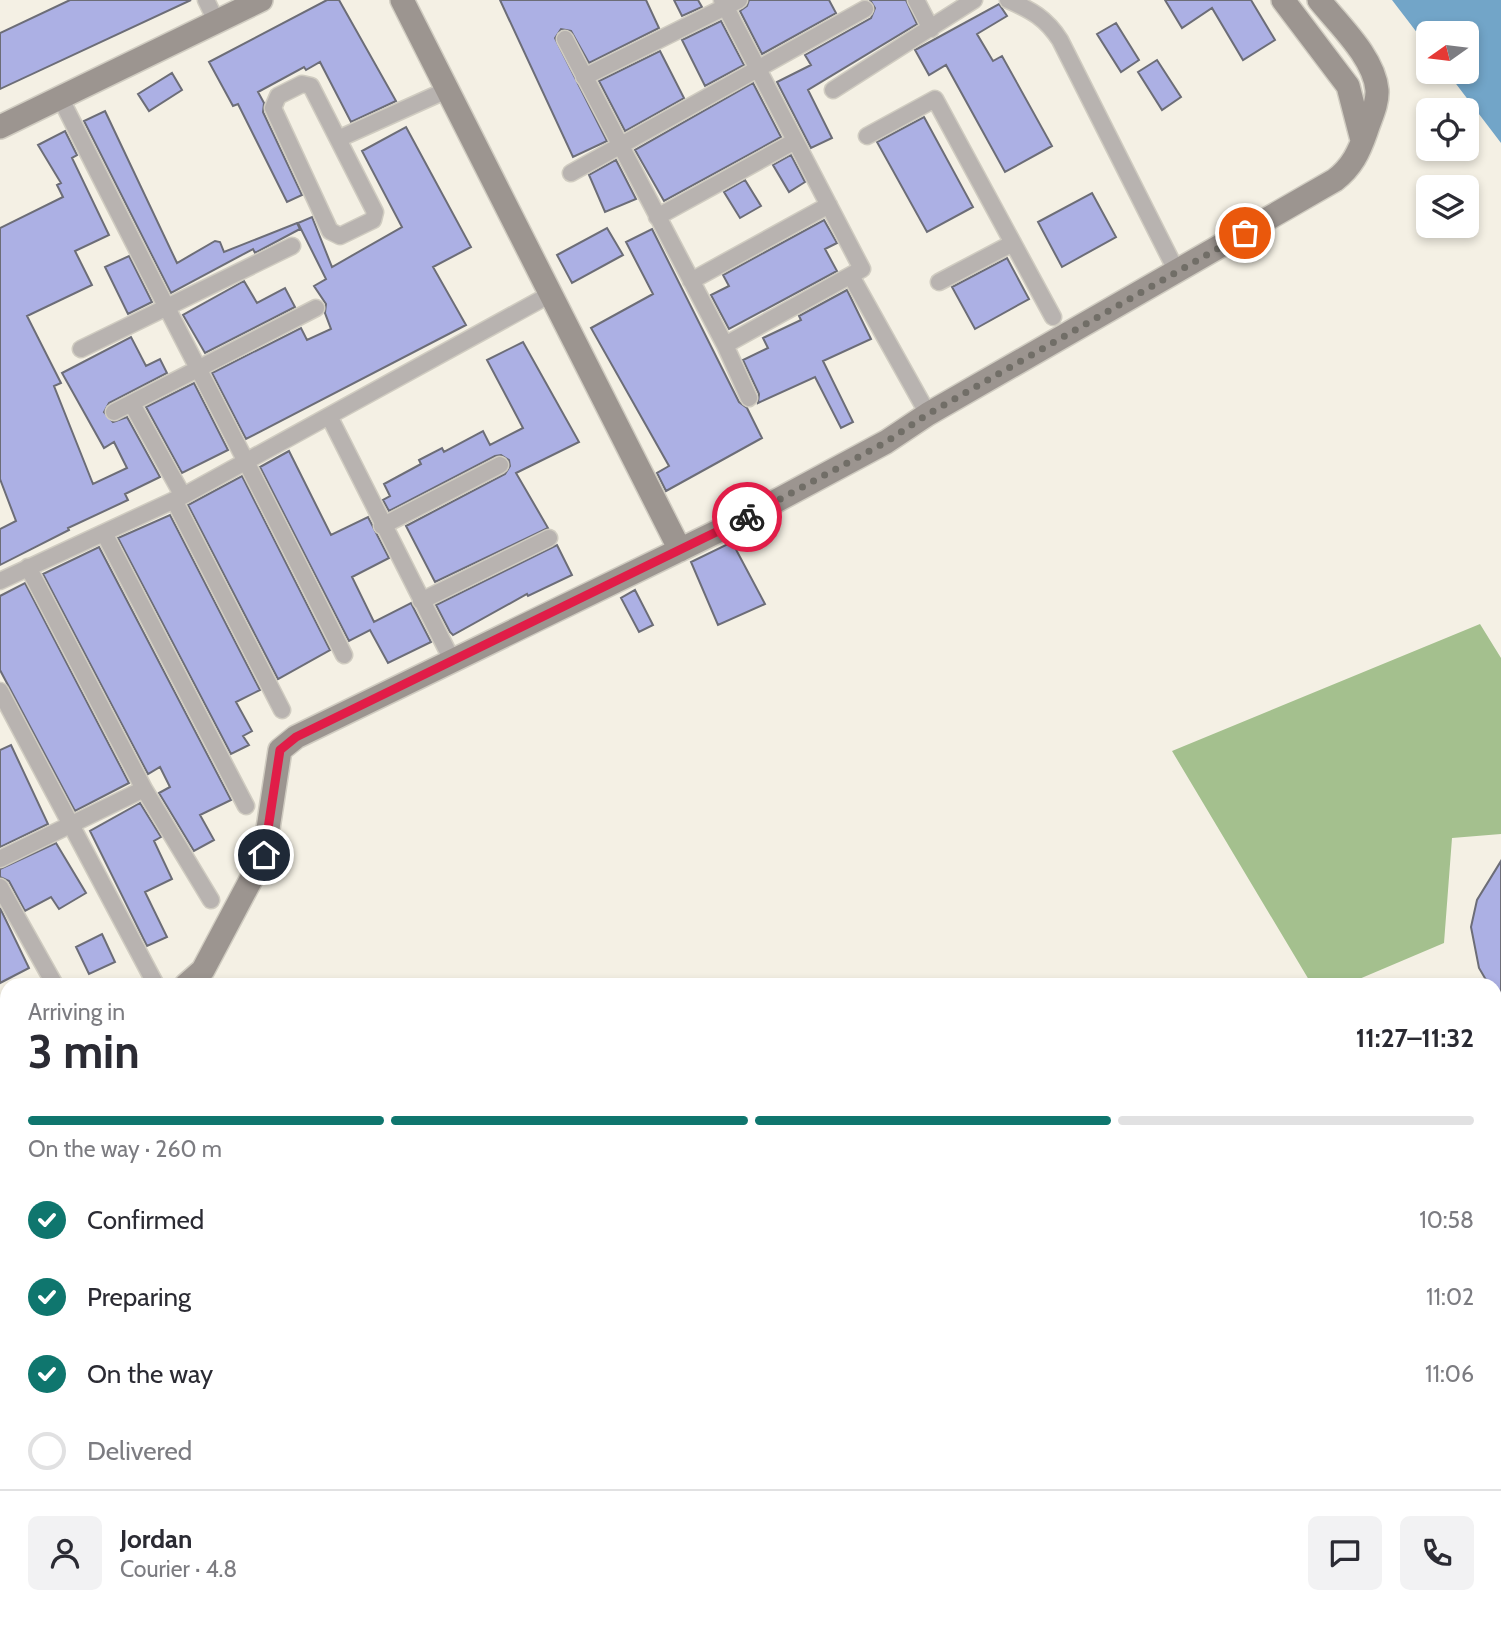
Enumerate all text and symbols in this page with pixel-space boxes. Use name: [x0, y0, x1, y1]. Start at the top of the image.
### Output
north arrow: [1416, 21, 1479, 84]
map controls: [1416, 21, 1479, 238]
button: locate: [1416, 98, 1479, 161]
button: layers: [1416, 175, 1479, 238]
pin: [1215, 203, 1275, 263]
icon: bag: [1226, 214, 1264, 252]
courier: [712, 482, 782, 552]
icon: bike: [728, 498, 766, 536]
pin: [234, 825, 294, 885]
icon: home: [245, 836, 283, 874]
text: Arriving in: [28, 998, 125, 1026]
text: 11:27–11:32: [1356, 1022, 1474, 1054]
text: 3 min: [28, 1024, 140, 1080]
text: On the way · 260 m: [28, 1135, 222, 1163]
icon: check: [28, 1201, 66, 1239]
text: Confirmed: [87, 1204, 204, 1236]
text: 10:58: [1419, 1206, 1474, 1234]
icon: check: [28, 1278, 66, 1316]
text: Preparing: [87, 1281, 191, 1313]
text: 11:02: [1426, 1283, 1474, 1311]
icon: check: [28, 1355, 66, 1393]
text: On the way: [87, 1358, 213, 1390]
text: 11:06: [1425, 1360, 1474, 1388]
text: Delivered: [87, 1435, 192, 1467]
button: person: [28, 1516, 102, 1590]
button: chat: [1308, 1516, 1382, 1590]
button: phone: [1400, 1516, 1474, 1590]
text: Jordan: [120, 1523, 192, 1555]
text: Courier · 4.8: [120, 1555, 237, 1583]

